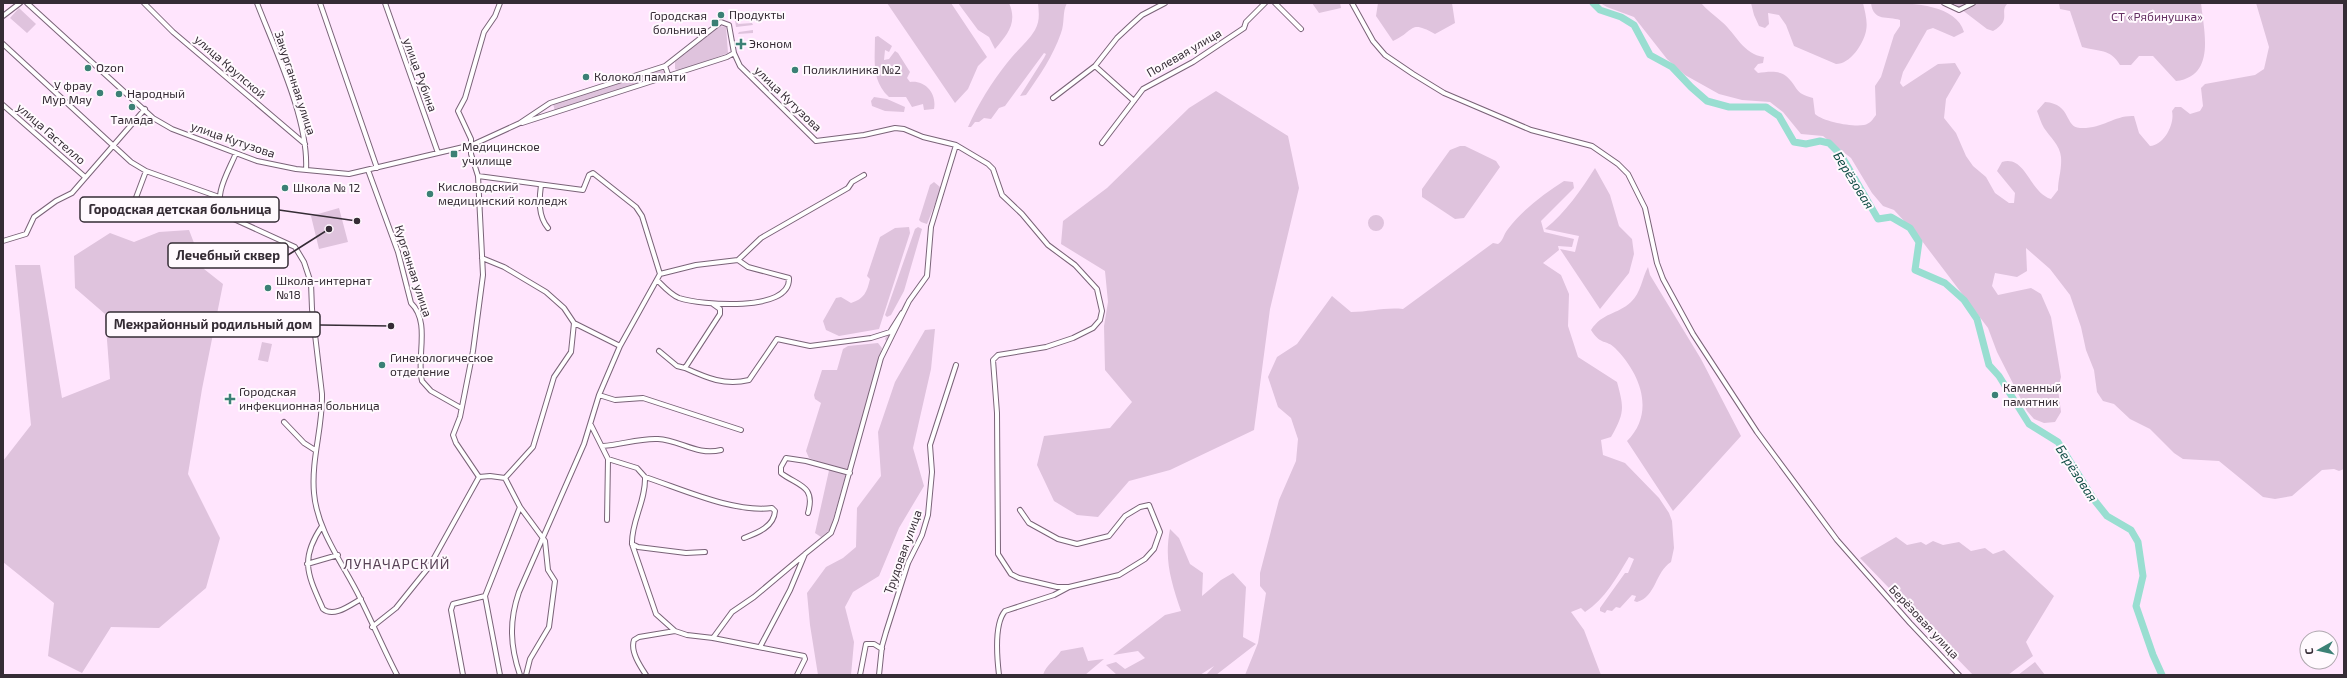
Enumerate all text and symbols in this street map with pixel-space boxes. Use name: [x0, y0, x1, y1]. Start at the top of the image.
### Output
place label: Продукты: [729, 7, 785, 22]
place label: Городская больница: [650, 8, 707, 36]
park label: СТ «Рябинушка»: [2111, 9, 2203, 24]
marker: Продукты: [716, 10, 726, 20]
marker: Городская больница: [710, 18, 720, 28]
street label: Полевая улица: [1144, 25, 1224, 80]
street label: Закурганная улица: [272, 29, 319, 137]
street label: улица Крупской: [192, 32, 269, 102]
street label: улица Рубина: [400, 36, 441, 114]
place label: Эконом: [749, 36, 792, 50]
marker: Эконом: [736, 39, 746, 49]
place label: Ozon: [96, 60, 124, 74]
place label: Поликлиника №2: [803, 62, 901, 76]
marker: Ozon: [83, 63, 93, 73]
street label: улица Кутузова: [752, 63, 825, 135]
marker: Поликлиника №2: [790, 65, 800, 75]
place label: Колокол памяти: [594, 69, 686, 83]
marker: Колокол памяти: [581, 72, 591, 82]
place label: У фрау Мур Мяу: [42, 78, 93, 107]
place label: Народный: [127, 86, 185, 100]
marker: У фрау Мур Мяу: [95, 88, 105, 98]
marker: Народный: [114, 89, 124, 99]
street label: улица Гастелло: [14, 100, 89, 168]
marker: Тамада: [127, 102, 137, 112]
place label: Тамада: [111, 112, 153, 126]
street label: улица Кутузова: [189, 118, 277, 161]
place label: Медицинское училище: [462, 139, 540, 168]
water label: Берёзовая: [1830, 148, 1878, 212]
marker: Медицинское училище: [449, 149, 459, 159]
place label: Кисловодский медицинский колледж: [438, 179, 568, 207]
place label: Школа № 12: [293, 180, 361, 194]
marker: Школа № 12: [280, 183, 290, 193]
marker: Кисловодский медицинский колледж: [425, 189, 435, 199]
callout: Городская детская больница: [80, 197, 279, 222]
text: Городская детская больница: [88, 201, 272, 217]
street label: Курганная улица: [392, 223, 435, 319]
callout: Лечебный сквер: [168, 243, 288, 268]
text: Лечебный сквер: [176, 247, 280, 263]
place label: Школа-интернат №18: [276, 273, 372, 301]
marker: Школа-интернат №18: [263, 283, 273, 293]
callout: Межрайонный родильный дом: [106, 312, 320, 337]
text: Межрайонный родильный дом: [114, 316, 312, 332]
place label: Гинекологическое отделение: [390, 350, 493, 378]
marker: Гинекологическое отделение: [377, 360, 387, 370]
place label: Каменный памятник: [2003, 380, 2062, 408]
place label: Городская инфекционная больница: [239, 384, 380, 412]
marker: Каменный памятник: [1990, 390, 2000, 400]
marker: Городская инфекционная больница: [224, 393, 236, 405]
water label: Берёзовая: [2053, 442, 2101, 504]
street label: Трудовая улица: [880, 508, 925, 596]
district label: ЛУНАЧАРСКИЙ: [343, 555, 451, 572]
street label: Берёзовая улица: [1886, 581, 1963, 662]
north arrow: [2299, 630, 2339, 670]
text: С: [2302, 647, 2315, 656]

